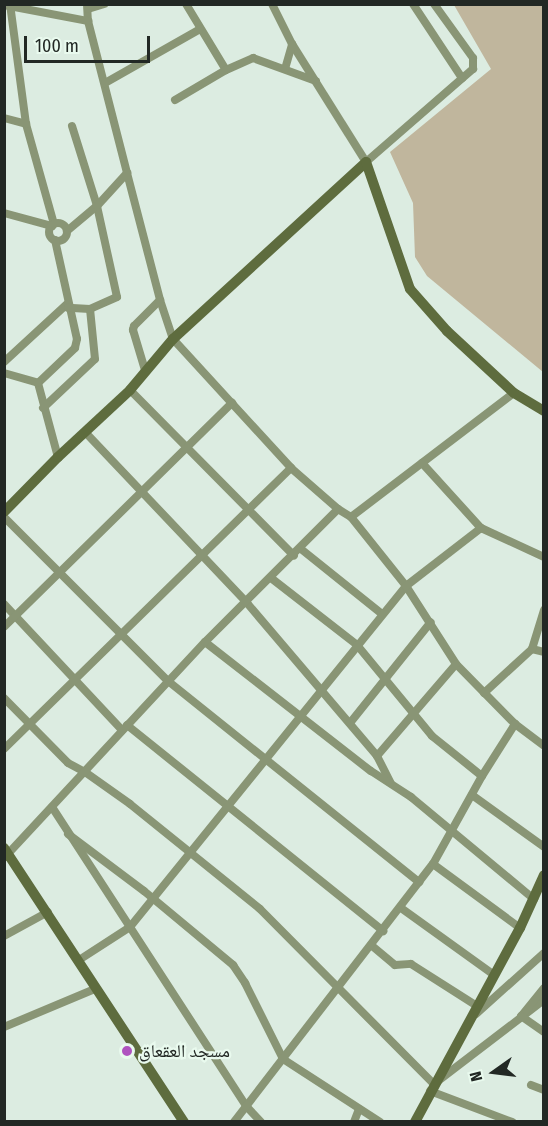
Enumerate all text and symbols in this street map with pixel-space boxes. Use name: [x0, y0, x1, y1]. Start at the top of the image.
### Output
scale bar: [27, 24, 153, 62]
text: 100 m: [35, 35, 79, 57]
place label: مسجد العقعاق: [139, 1040, 230, 1062]
north arrow: [464, 1042, 524, 1102]
marker: مسجد العقعاق: [120, 1044, 134, 1058]
text: N: [466, 1070, 486, 1083]

